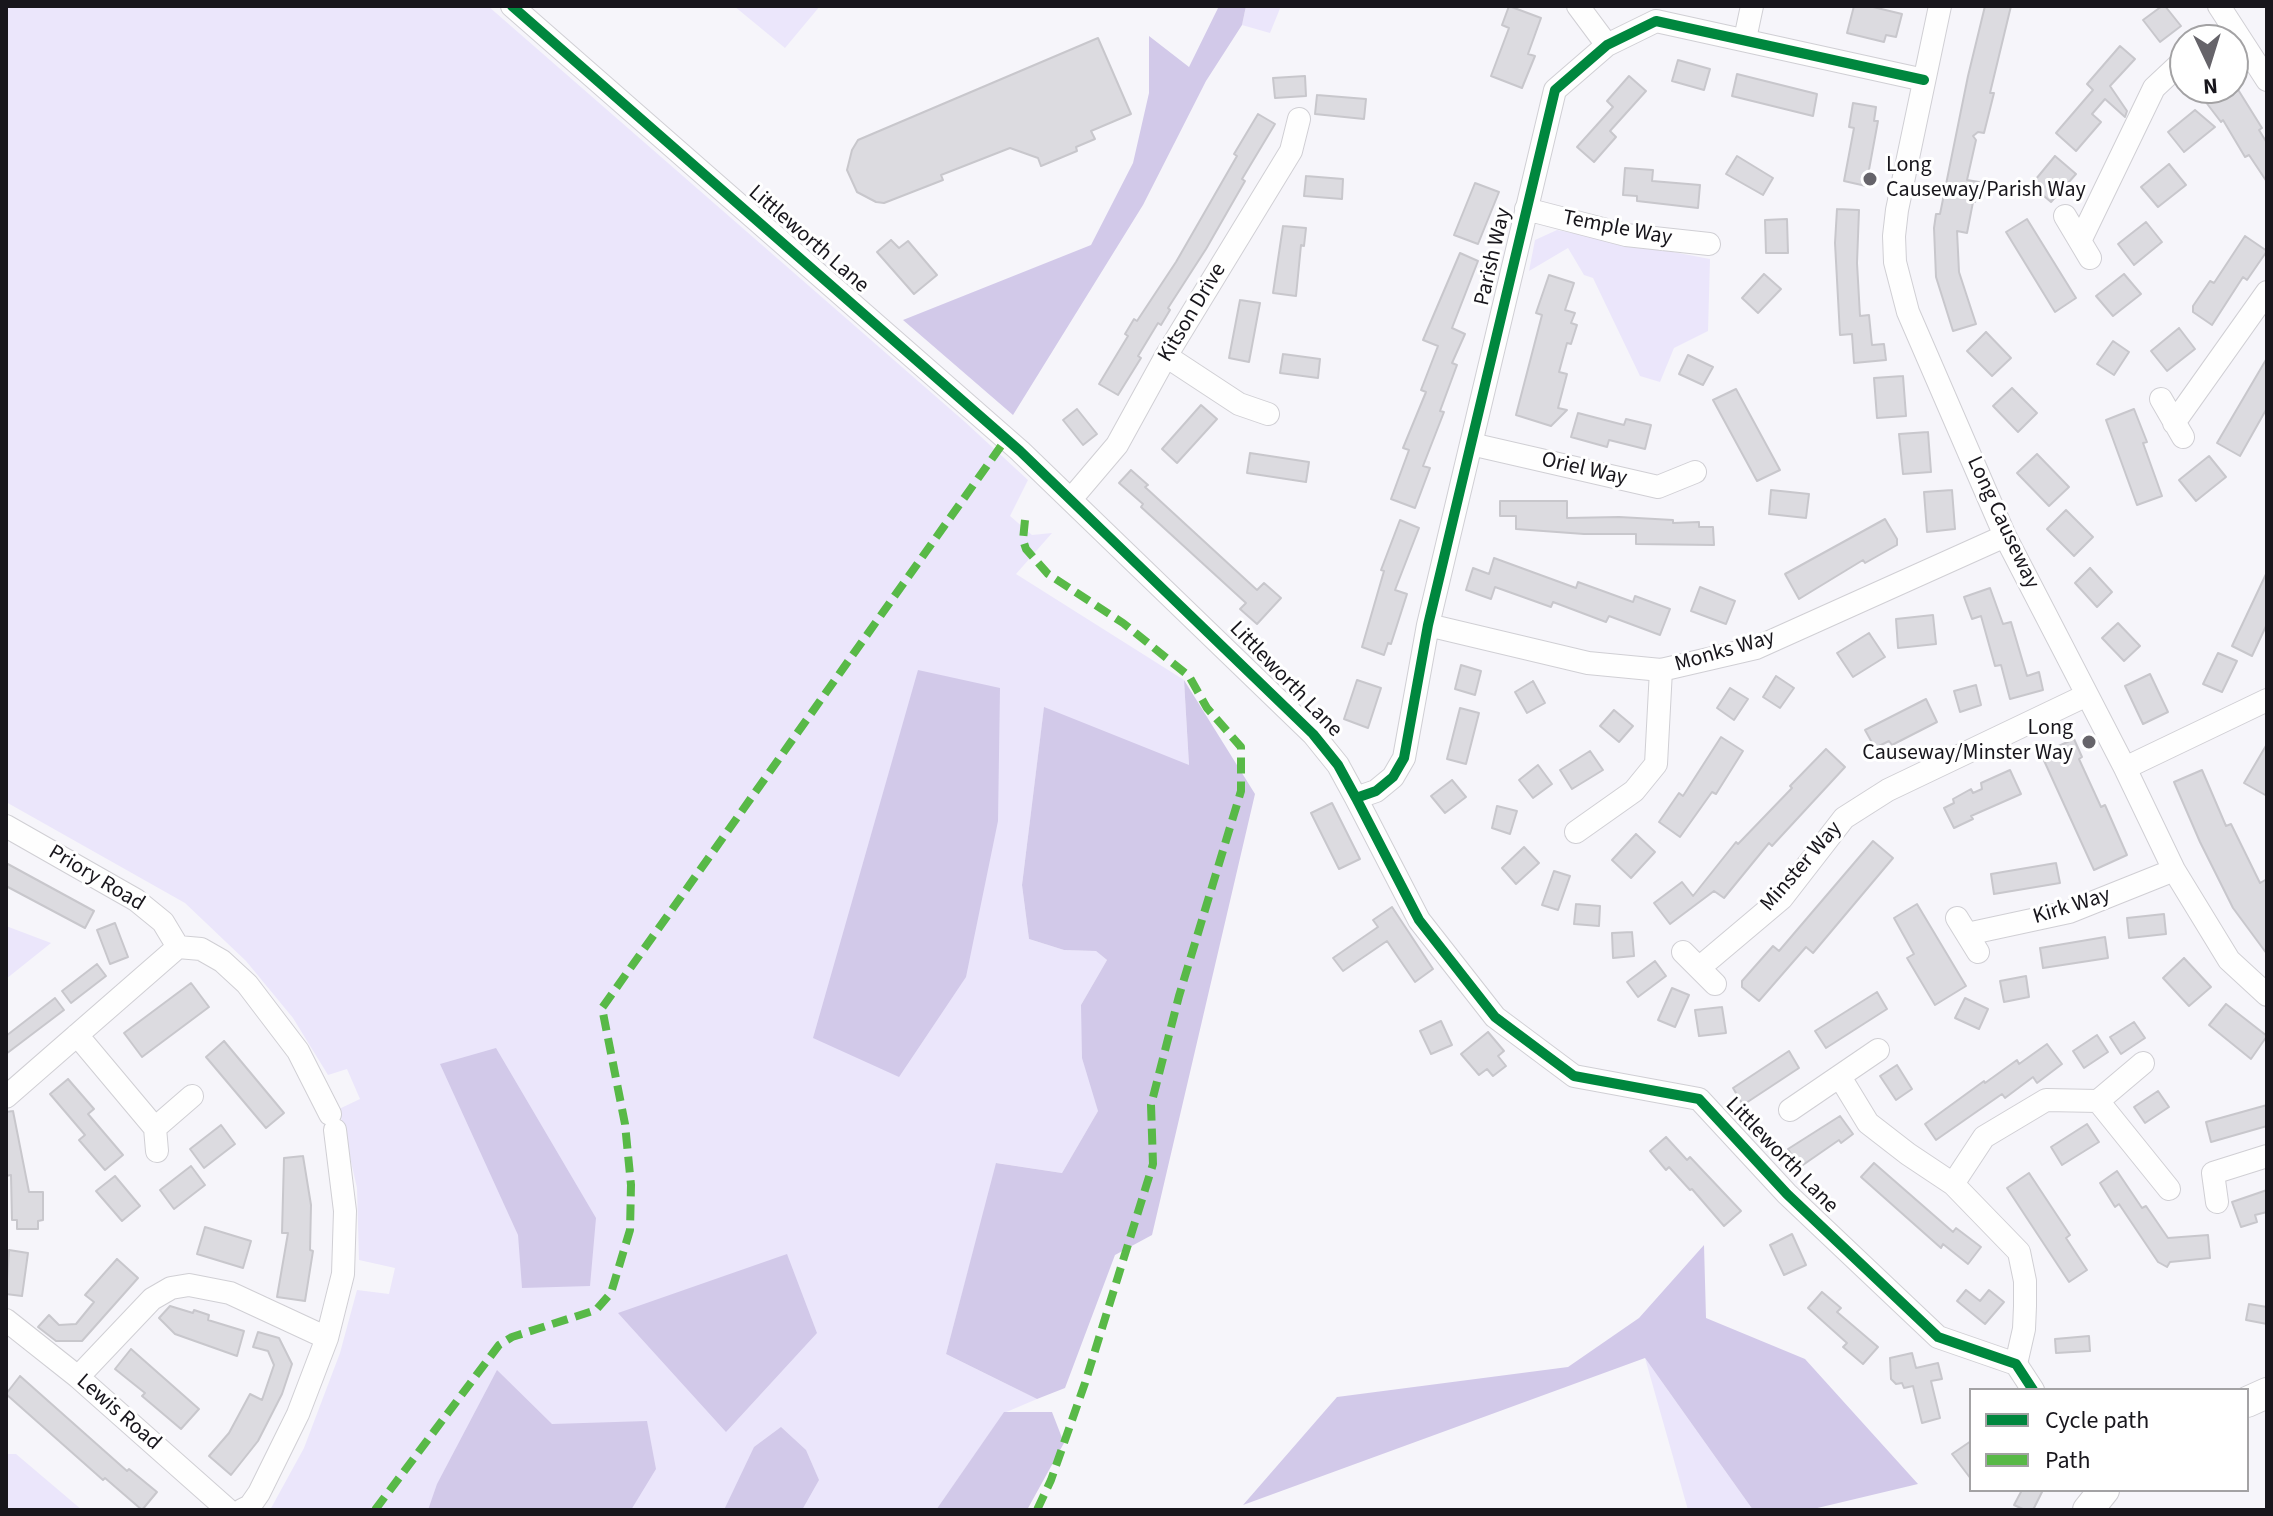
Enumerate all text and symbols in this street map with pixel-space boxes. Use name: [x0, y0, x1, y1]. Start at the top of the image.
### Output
north arrow: [2169, 24, 2249, 104]
text: N: [2202, 69, 2219, 102]
place label: Long Causeway/Parish Way: [1886, 153, 2086, 204]
marker: Long Causeway/Parish Way: [1861, 170, 1879, 188]
street label: Littleworth Lane: [742, 181, 874, 299]
street label: Temple Way: [1560, 205, 1674, 253]
street label: Parish Way: [1470, 206, 1518, 308]
street label: Kitson Drive: [1153, 259, 1233, 367]
street label: Oriel Way: [1539, 447, 1629, 493]
street label: Long Causeway: [1960, 453, 2044, 593]
street label: Littleworth Lane: [1223, 617, 1347, 743]
street label: Monks Way: [1672, 625, 1778, 679]
place label: Long Causeway/Minster Way: [1862, 716, 2073, 768]
marker: Long Causeway/Minster Way: [2080, 733, 2098, 751]
street label: Minster Way: [1756, 817, 1848, 917]
street label: Priory Road: [43, 840, 149, 918]
street label: Kirk Way: [2030, 883, 2114, 931]
street label: Littleworth Lane: [1719, 1093, 1843, 1219]
street label: Lewis Road: [70, 1369, 166, 1457]
legend: [1969, 1388, 2249, 1492]
text: Cycle path: [2045, 1403, 2149, 1438]
text: Path: [2045, 1443, 2091, 1478]

